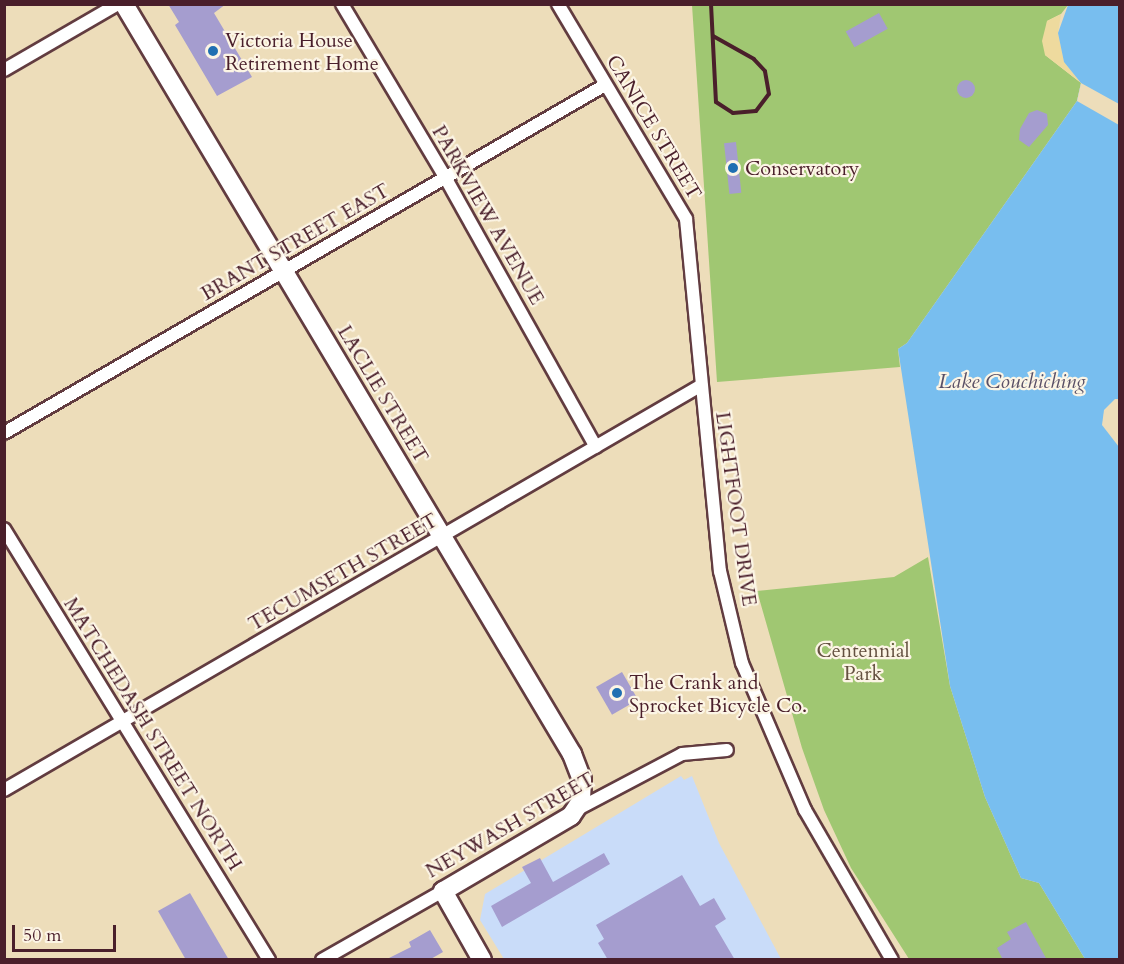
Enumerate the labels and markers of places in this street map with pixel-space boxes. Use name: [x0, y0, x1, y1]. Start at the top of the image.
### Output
place label: Victoria House Retirement Home: [225, 28, 379, 75]
marker: Victoria House Retirement Home: [206, 44, 220, 58]
place label: Conservatory: [745, 156, 859, 180]
marker: Conservatory: [726, 161, 740, 175]
place label: The Crank and Sprocket Bicycle Co.: [629, 670, 807, 717]
marker: The Crank and Sprocket Bicycle Co.: [610, 686, 624, 700]

